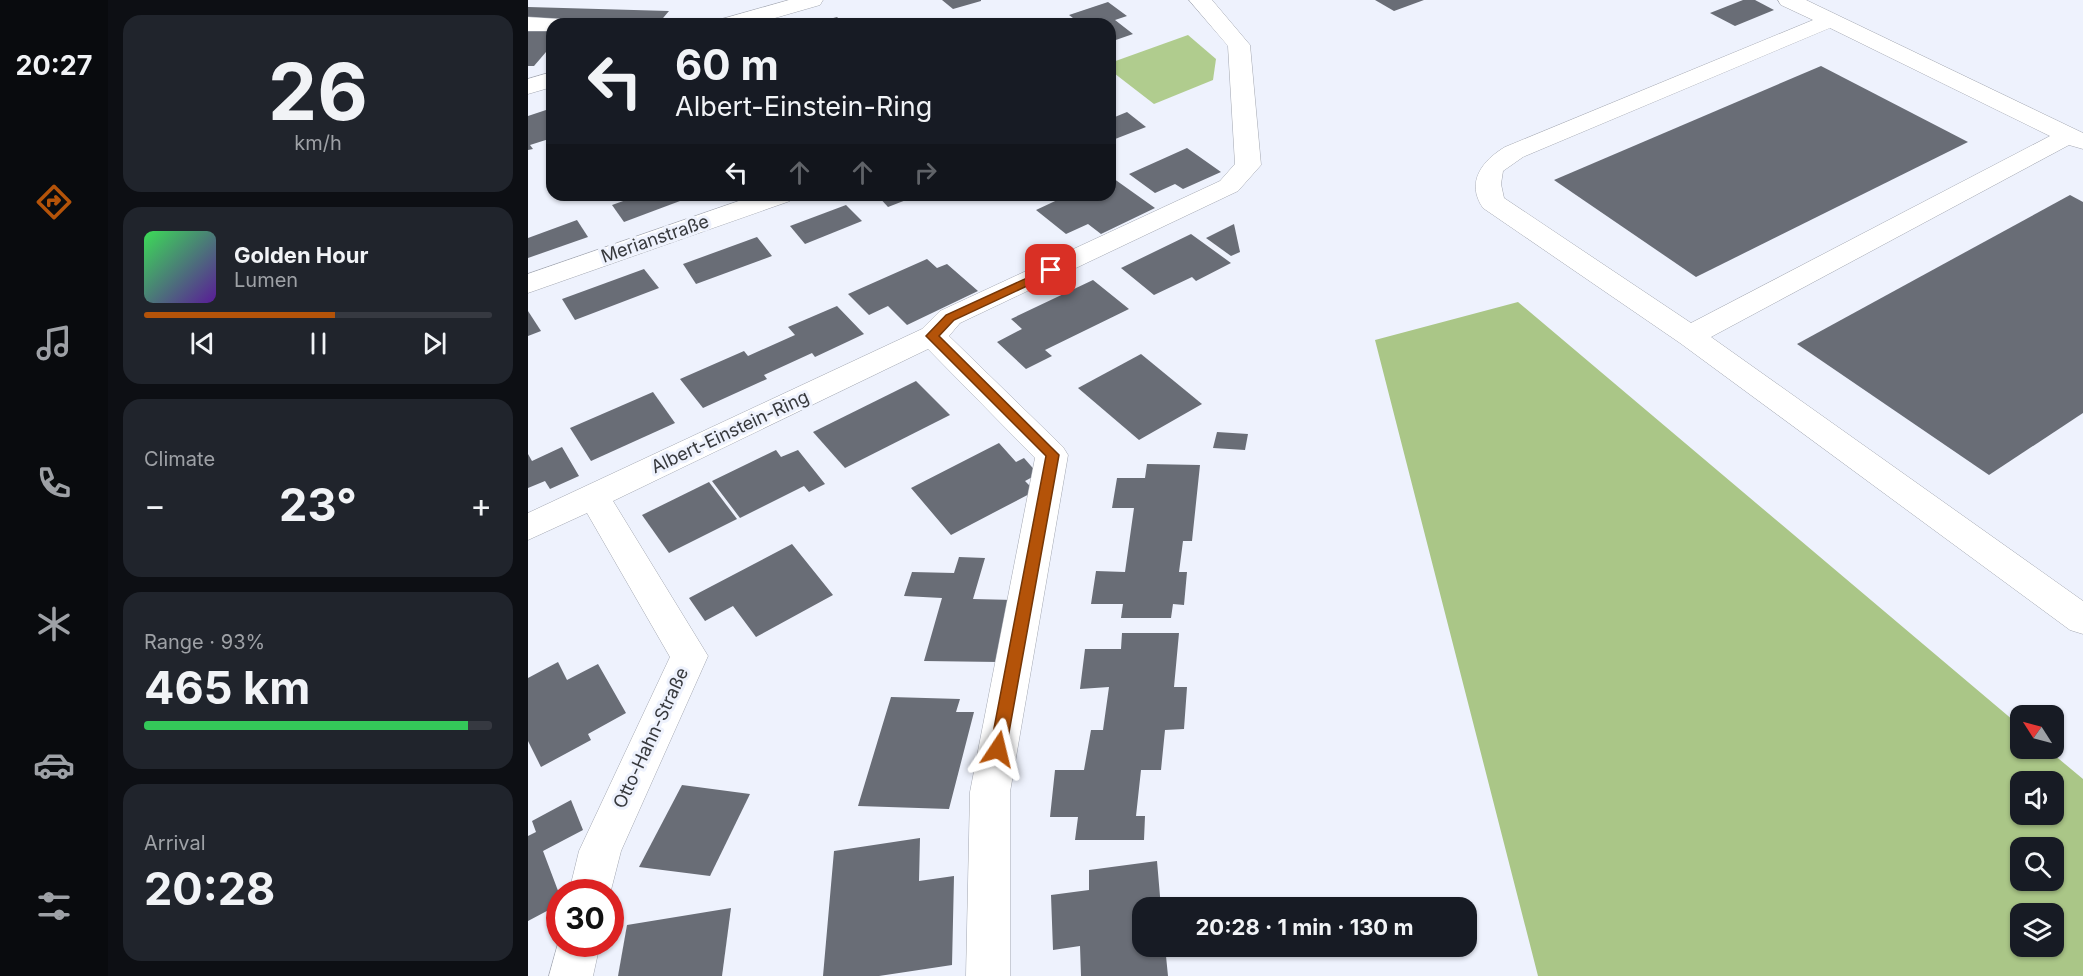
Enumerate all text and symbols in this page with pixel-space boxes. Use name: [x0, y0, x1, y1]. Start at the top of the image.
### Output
text: 60 m: [675, 39, 779, 90]
icon: left: [576, 42, 654, 120]
text: 26: [268, 44, 368, 139]
text: 20:27: [16, 49, 92, 82]
text: Albert-Einstein-Ring: [675, 90, 932, 123]
text: km/h: [294, 131, 342, 155]
icon: left: [720, 156, 753, 189]
icon: ahead: [783, 156, 816, 189]
icon: ahead: [846, 156, 879, 189]
icon: right: [909, 156, 942, 189]
icon: directions: [33, 181, 75, 223]
street label: Merianstraße: [598, 210, 712, 267]
text: Golden Hour: [234, 242, 368, 268]
pin: [1025, 244, 1076, 295]
icon: arrive: [1034, 253, 1067, 286]
text: Lumen: [234, 268, 298, 292]
icon: music: [33, 322, 75, 364]
icon: previous: [186, 327, 219, 360]
icon: pause: [302, 327, 335, 360]
icon: next: [418, 327, 451, 360]
street label: Albert-Einstein-Ring: [648, 386, 812, 477]
text: Climate: [144, 447, 215, 471]
icon: phone: [33, 462, 75, 504]
text: 23°: [279, 477, 357, 532]
text: −: [144, 485, 166, 525]
text: +: [470, 485, 492, 525]
icon: climate: [33, 603, 75, 645]
text: Range · 93%: [144, 630, 265, 654]
text: 465 km: [144, 660, 310, 715]
street label: Otto-Hahn-Straße: [609, 664, 692, 812]
north arrow: [2010, 705, 2064, 759]
map controls: [2010, 705, 2064, 957]
position arrow: [966, 717, 1030, 781]
icon: car: [33, 744, 75, 786]
button: sound: [2010, 771, 2064, 825]
text: Arrival: [144, 831, 206, 855]
button: search: [2010, 837, 2064, 891]
text: 20:28: [144, 861, 275, 916]
speed limit sign: 30: [546, 879, 624, 957]
icon: filters: [33, 885, 75, 927]
button: layers: [2010, 903, 2064, 957]
text: 20:28 · 1 min · 130 m: [1196, 914, 1414, 940]

